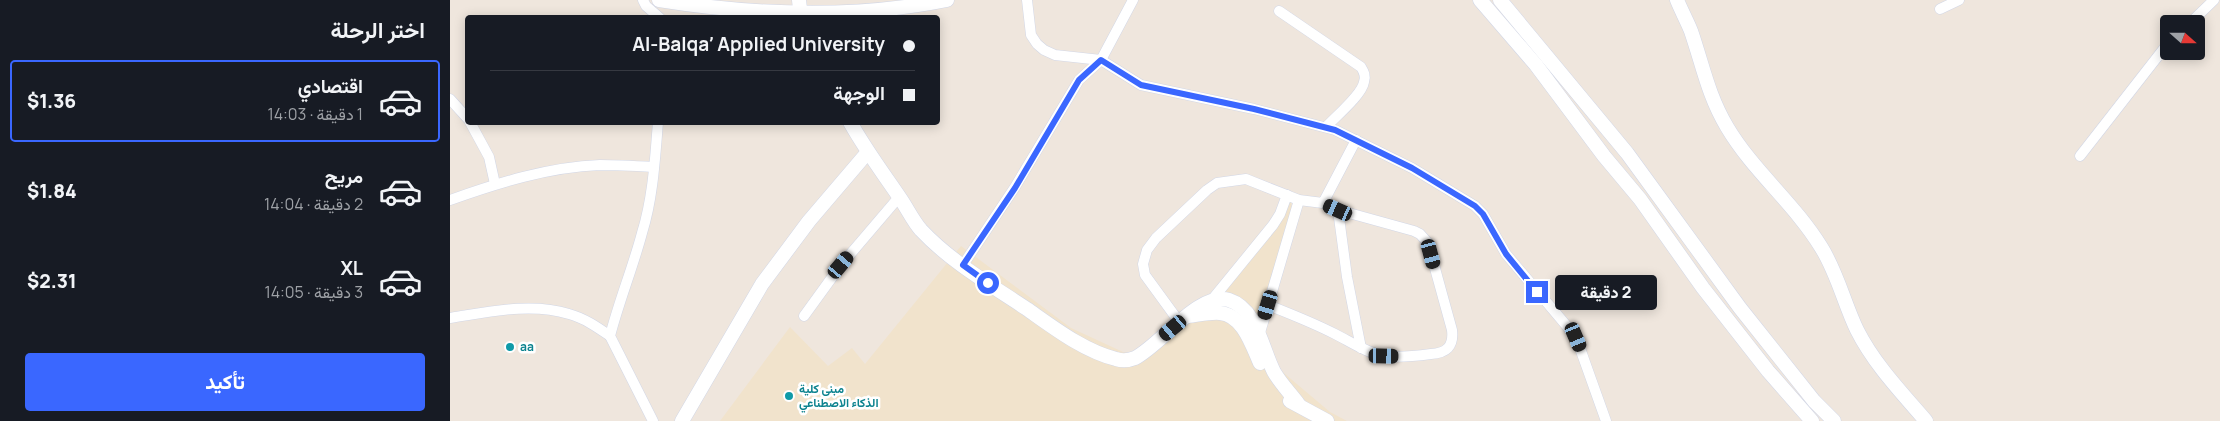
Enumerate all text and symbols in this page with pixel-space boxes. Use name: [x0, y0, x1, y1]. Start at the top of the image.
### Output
text: اختر الرحلة: [330, 15, 425, 45]
north arrow: [2160, 15, 2205, 60]
map controls: [2160, 15, 2205, 60]
text: Al-Balqaʼ Applied University: [632, 31, 885, 57]
text: اقتصادي: [298, 73, 363, 99]
icon: car: [378, 79, 423, 124]
text: الوجهة: [833, 80, 885, 106]
text: $1.36: [27, 88, 76, 114]
text: 1 دقيقة · 14:03: [267, 103, 363, 125]
text: مريح: [325, 163, 363, 189]
icon: car: [378, 169, 423, 214]
text: $1.84: [27, 178, 77, 204]
text: 2 دقيقة · 14:04: [264, 193, 363, 215]
car: [1321, 197, 1354, 223]
car: [1419, 238, 1442, 270]
car: [825, 249, 856, 281]
text: XL: [340, 255, 363, 281]
icon: car: [378, 259, 423, 304]
text: $2.31: [27, 268, 77, 294]
route start: [977, 272, 999, 294]
callout: 2 دقيقة: [1554, 274, 1657, 310]
text: 3 دقيقة · 14:05: [264, 281, 363, 303]
route end: [1526, 281, 1548, 303]
text: 2 دقيقة: [1581, 281, 1631, 303]
car: [1256, 288, 1279, 322]
car: [1156, 313, 1189, 343]
car: [1563, 320, 1588, 354]
place label: aa: [520, 338, 534, 355]
marker: aa: [504, 341, 516, 353]
car: [1368, 348, 1399, 364]
button: تأكيد: [25, 353, 425, 411]
place label: مبنى كلية الذكاء الاصطناعي: [799, 380, 879, 413]
marker: مبنى كلية الذكاء الاصطناعي: [783, 390, 795, 402]

